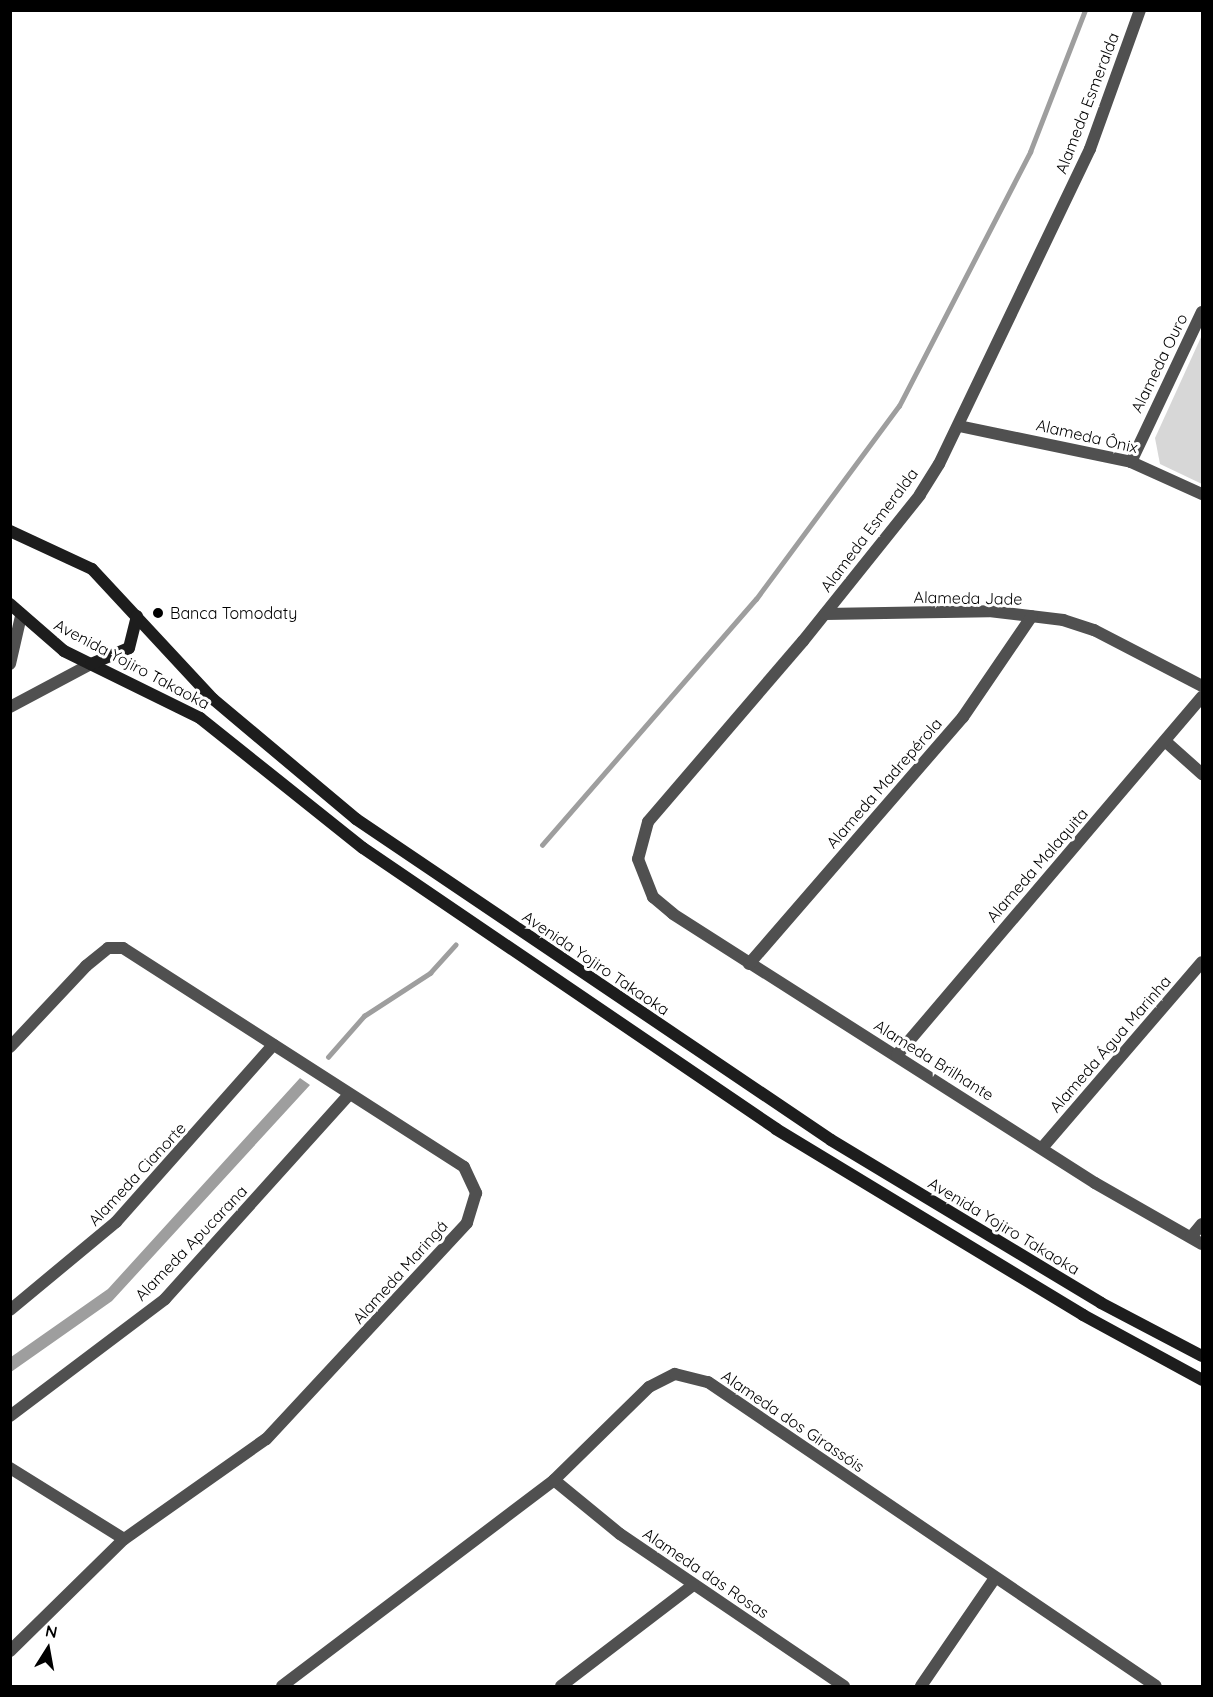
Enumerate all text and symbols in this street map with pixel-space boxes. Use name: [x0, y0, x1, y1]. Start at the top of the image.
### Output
street label: Alameda Esmeralda: [1051, 30, 1123, 176]
street label: Alameda Ouro: [1127, 310, 1191, 416]
street label: Alameda Ônix: [1034, 415, 1140, 457]
street label: Alameda Esmeralda: [816, 464, 922, 596]
street label: Alameda Jade: [913, 587, 1023, 609]
place label: Banca Tomodaty: [170, 603, 297, 623]
marker: Banca Tomodaty: [151, 606, 165, 620]
street label: Avenida Yojiro Takaoka: [51, 615, 213, 713]
street label: Alameda Madrepérola: [822, 714, 946, 852]
street label: Alameda Malaquita: [982, 804, 1092, 926]
street label: Avenida Yojiro Takaoka: [519, 907, 673, 1019]
street label: Alameda Água Marinha: [1045, 972, 1175, 1116]
street label: Alameda Brilhante: [871, 1016, 997, 1104]
street label: Alameda Cianorte: [84, 1118, 190, 1230]
street label: Avenida Yojiro Takaoka: [925, 1173, 1083, 1279]
street label: Alameda Apucarana: [131, 1181, 251, 1305]
street label: Alameda Maringá: [349, 1216, 451, 1328]
street label: Alameda dos Girassóis: [718, 1366, 868, 1476]
street label: Alameda das Rosas: [639, 1524, 773, 1622]
north arrow: [18, 1619, 78, 1679]
text: N: [44, 1620, 59, 1642]

